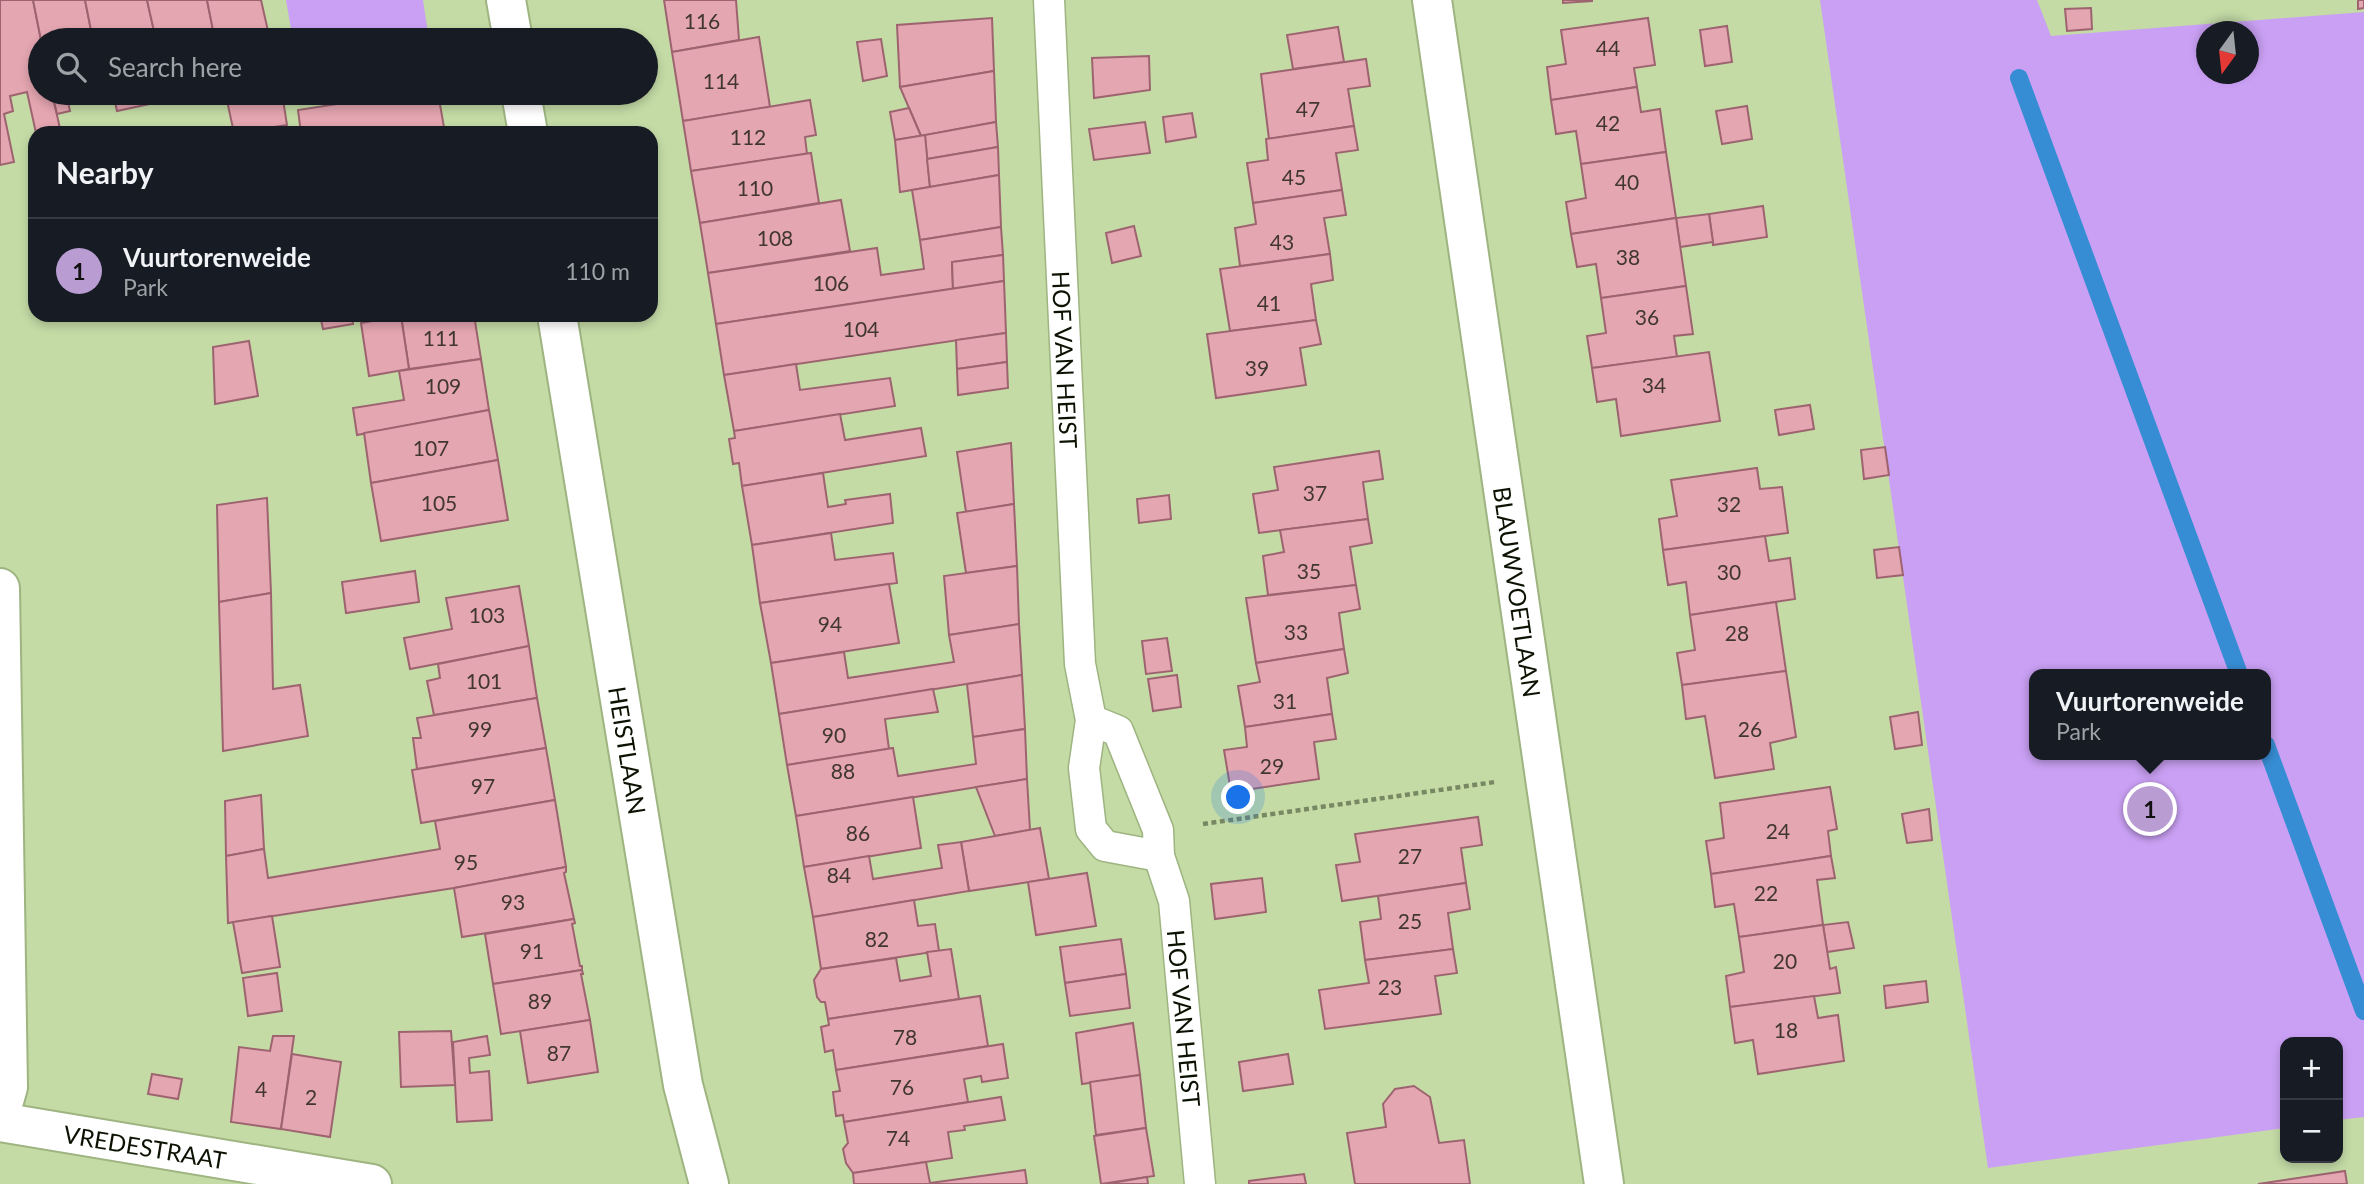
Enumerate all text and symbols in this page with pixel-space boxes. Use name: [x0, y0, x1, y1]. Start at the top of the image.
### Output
house number: 116: [684, 8, 720, 33]
north arrow: [2196, 21, 2259, 84]
search box: [28, 28, 658, 105]
house number: 44: [1596, 35, 1620, 60]
icon: search: [52, 48, 90, 86]
text: Search here: [108, 51, 242, 83]
house number: 114: [703, 68, 739, 93]
house number: 47: [1296, 96, 1320, 121]
house number: 42: [1596, 110, 1620, 135]
house number: 112: [730, 124, 766, 149]
text: Nearby: [56, 154, 154, 190]
house number: 45: [1282, 164, 1306, 189]
house number: 40: [1615, 169, 1639, 194]
house number: 110: [737, 175, 773, 200]
house number: 108: [757, 225, 793, 250]
house number: 43: [1270, 229, 1294, 254]
text: Vuurtorenweide: [123, 241, 311, 273]
house number: 38: [1616, 244, 1640, 269]
text: 1: [72, 257, 86, 285]
text: 110 m: [565, 257, 630, 285]
house number: 106: [813, 270, 849, 295]
street label: HOF VAN HEIST: [1047, 270, 1084, 449]
text: Park: [123, 273, 168, 301]
house number: 41: [1257, 290, 1281, 315]
house number: 36: [1635, 304, 1659, 329]
house number: 104: [843, 316, 879, 341]
house number: 111: [423, 325, 459, 350]
house number: 39: [1245, 355, 1269, 380]
house number: 34: [1642, 372, 1666, 397]
house number: 109: [425, 373, 461, 398]
house number: 107: [413, 435, 449, 460]
house number: 37: [1303, 480, 1327, 505]
street label: BLAUWVOETLAAN: [1488, 485, 1548, 699]
house number: 105: [421, 490, 457, 515]
house number: 32: [1717, 491, 1741, 516]
house number: 35: [1297, 558, 1321, 583]
house number: 30: [1717, 559, 1741, 584]
house number: 103: [469, 602, 505, 627]
house number: 94: [818, 611, 842, 636]
house number: 33: [1284, 619, 1308, 644]
house number: 28: [1725, 620, 1749, 645]
house number: 101: [466, 668, 502, 693]
popup: [2029, 669, 2271, 760]
street label: HEISTLAAN: [603, 684, 653, 816]
text: Vuurtorenweide: [2056, 685, 2244, 717]
house number: 31: [1273, 688, 1297, 713]
house number: 99: [468, 716, 492, 741]
house number: 26: [1738, 716, 1762, 741]
text: Park: [2056, 717, 2101, 745]
house number: 90: [822, 722, 846, 747]
house number: 29: [1260, 753, 1284, 778]
house number: 88: [831, 758, 855, 783]
house number: 97: [471, 773, 495, 798]
your location: [1221, 780, 1255, 814]
pin: 1: [2127, 783, 2173, 835]
house number: 24: [1766, 818, 1790, 843]
house number: 86: [846, 820, 870, 845]
house number: 27: [1398, 843, 1422, 868]
house number: 95: [454, 849, 478, 874]
house number: 84: [827, 862, 851, 887]
house number: 22: [1754, 880, 1778, 905]
house number: 93: [501, 889, 525, 914]
house number: 25: [1398, 908, 1422, 933]
house number: 82: [865, 926, 889, 951]
street label: HOF VAN HEIST: [1162, 928, 1207, 1108]
house number: 91: [520, 938, 544, 963]
house number: 20: [1773, 948, 1797, 973]
house number: 23: [1378, 974, 1402, 999]
house number: 89: [528, 988, 552, 1013]
house number: 18: [1774, 1017, 1798, 1042]
house number: 78: [893, 1024, 917, 1049]
map controls: [2280, 1037, 2343, 1163]
button: +: [2280, 1037, 2343, 1100]
house number: 87: [547, 1040, 571, 1065]
house number: 76: [890, 1074, 914, 1099]
house number: 4: [255, 1076, 267, 1101]
house number: 2: [305, 1084, 317, 1109]
button: −: [2280, 1100, 2343, 1163]
street label: VREDESTRAAT: [61, 1118, 229, 1174]
house number: 74: [886, 1125, 910, 1150]

